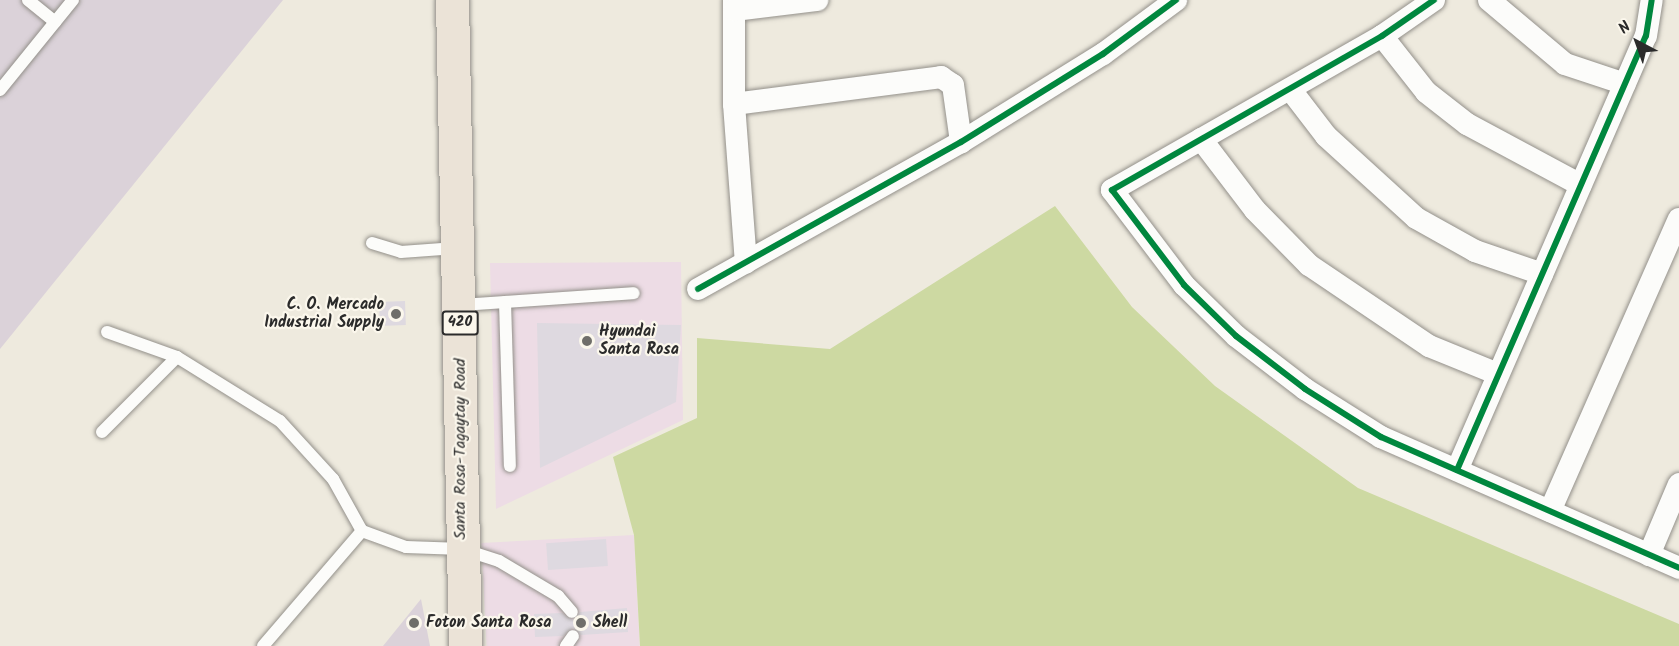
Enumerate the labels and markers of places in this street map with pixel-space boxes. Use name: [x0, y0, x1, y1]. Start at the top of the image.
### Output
place label: C. O. Mercado Industrial Supply: [264, 295, 384, 333]
marker: C. O. Mercado Industrial Supply: [389, 307, 403, 321]
place label: Hyundai Santa Rosa: [599, 322, 679, 360]
marker: Hyundai Santa Rosa: [580, 334, 594, 348]
place label: Foton Santa Rosa: [426, 613, 551, 633]
place label: Shell: [593, 613, 627, 633]
marker: Foton Santa Rosa: [407, 616, 421, 630]
marker: Shell: [574, 616, 588, 630]

